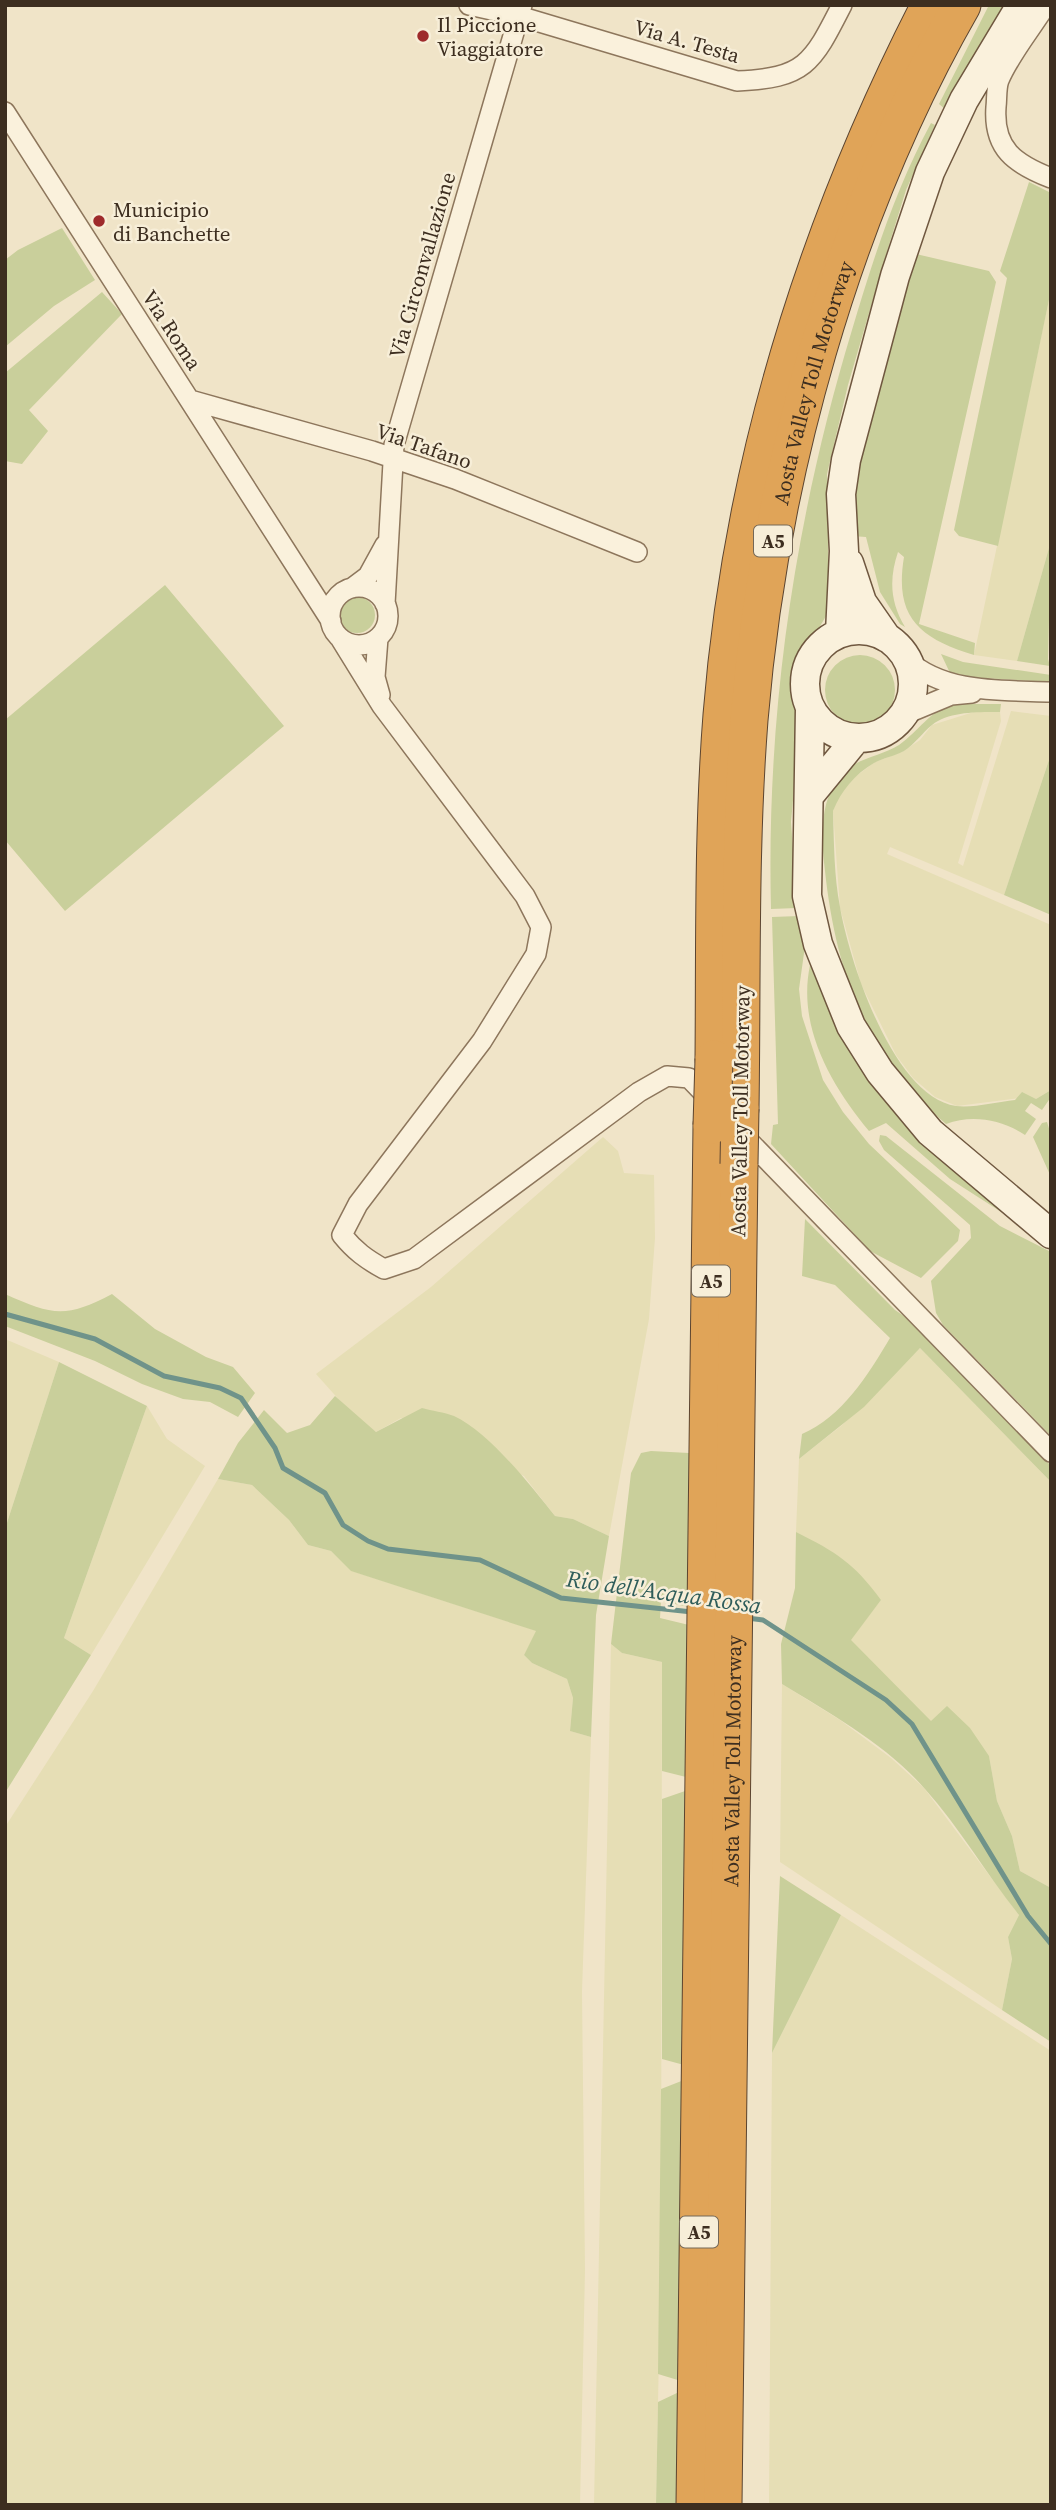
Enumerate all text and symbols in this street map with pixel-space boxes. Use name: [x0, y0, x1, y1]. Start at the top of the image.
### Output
place label: Il Piccione Viaggiatore: [437, 10, 544, 63]
street label: Via A. Testa: [631, 12, 744, 70]
marker: Il Piccione Viaggiatore: [415, 28, 431, 44]
street label: Via Circonvallazione: [382, 169, 462, 361]
place label: Municipio di Banchette: [113, 195, 230, 248]
marker: Municipio di Banchette: [91, 213, 107, 229]
street label: Aosta Valley Toll Motorway: [766, 257, 860, 507]
street label: Via Roma: [135, 284, 209, 376]
street label: Via Tafano: [372, 416, 476, 476]
road number: A5: [754, 526, 792, 556]
street label: Aosta Valley Toll Motorway: [723, 985, 757, 1237]
road number: A5: [692, 1266, 730, 1296]
water label: Rio dell'Acqua Rossa: [563, 1562, 764, 1622]
street label: Aosta Valley Toll Motorway: [716, 1635, 748, 1887]
road number: A5: [680, 2216, 718, 2248]

